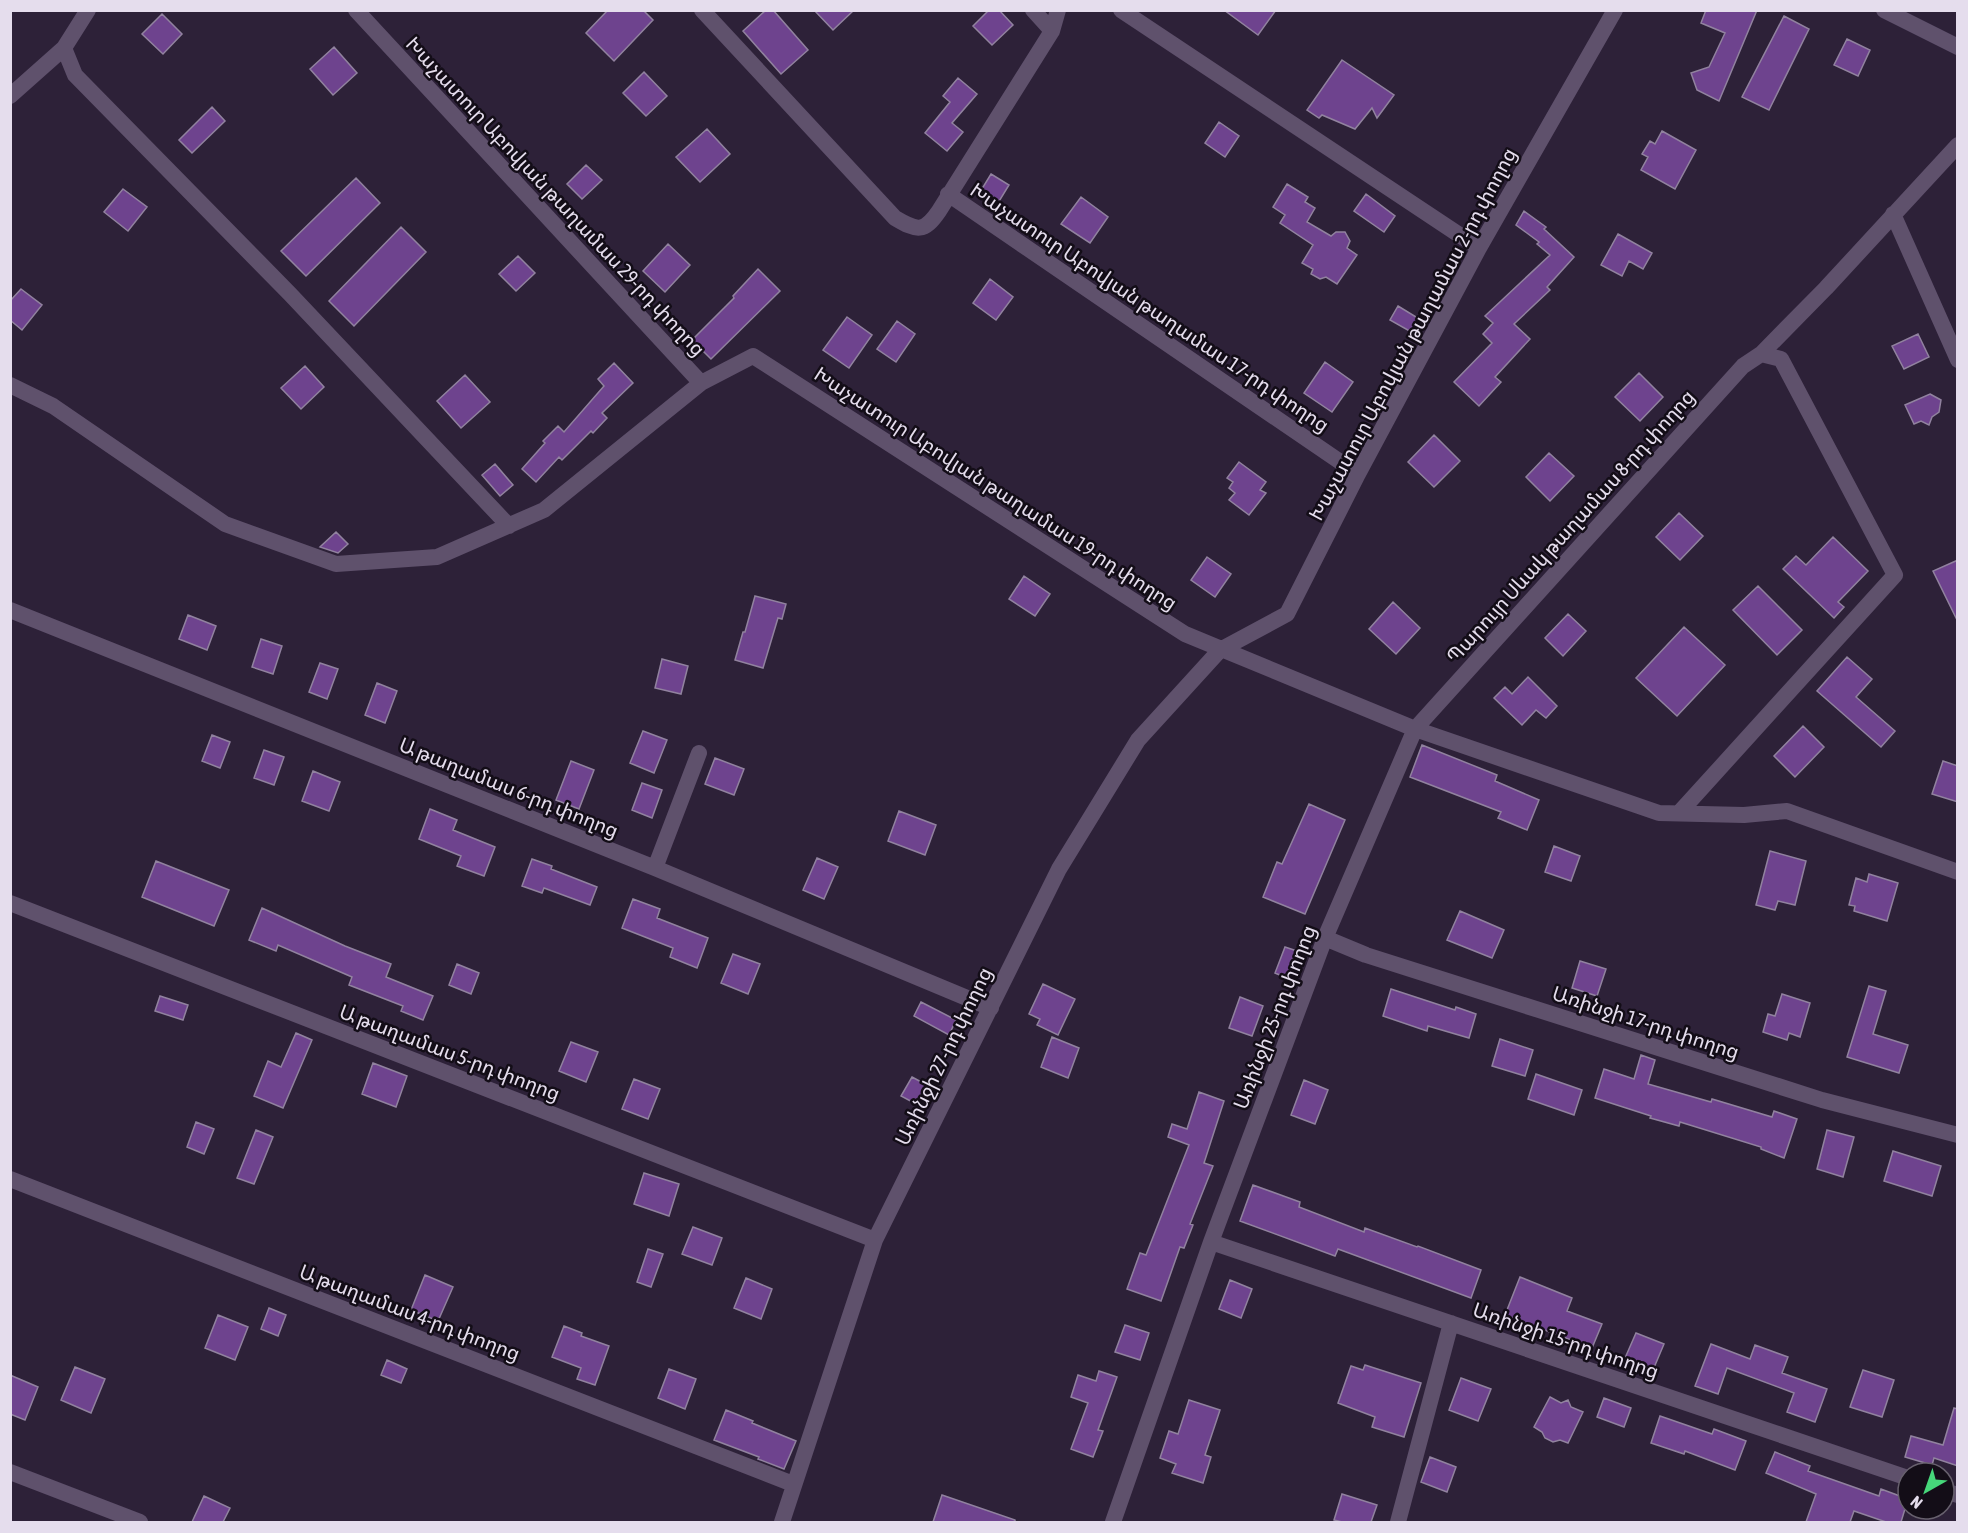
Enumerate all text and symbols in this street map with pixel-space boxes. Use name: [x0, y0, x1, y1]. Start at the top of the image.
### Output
street label: Խաչատուր Աբովյան թաղամաս 29-րդ փողոց: [401, 32, 710, 361]
street label: Խաչատուր Աբովյան թաղամաս 2-րդ փողոց: [1304, 144, 1521, 525]
street label: Խաչատուր Աբովյան թաղամաս 17-րդ փողոց: [966, 178, 1334, 437]
street label: Խաչատուր Աբովյան թաղամաս 19-րդ փողոց: [810, 362, 1182, 615]
street label: Պարույր Սևակ թաղամաս 8-րդ փողոց: [1441, 385, 1700, 668]
street label: Ա թաղամաս 6-րդ փողոց: [396, 732, 622, 843]
street label: Առինջի 25-րդ փողոց: [1228, 922, 1321, 1113]
street label: Առինջի 27-րդ փողոց: [890, 963, 997, 1149]
street label: Առինջի 17-րդ փողոց: [1549, 981, 1742, 1064]
street label: Ա թաղամաս 5-րդ փողոց: [336, 999, 564, 1106]
street label: Ա թաղամաս 4-րդ փողոց: [296, 1259, 524, 1366]
street label: Առինջի 15-րդ փողոց: [1470, 1297, 1662, 1384]
north arrow: [1896, 1461, 1956, 1521]
text: N: [1907, 1493, 1926, 1512]

